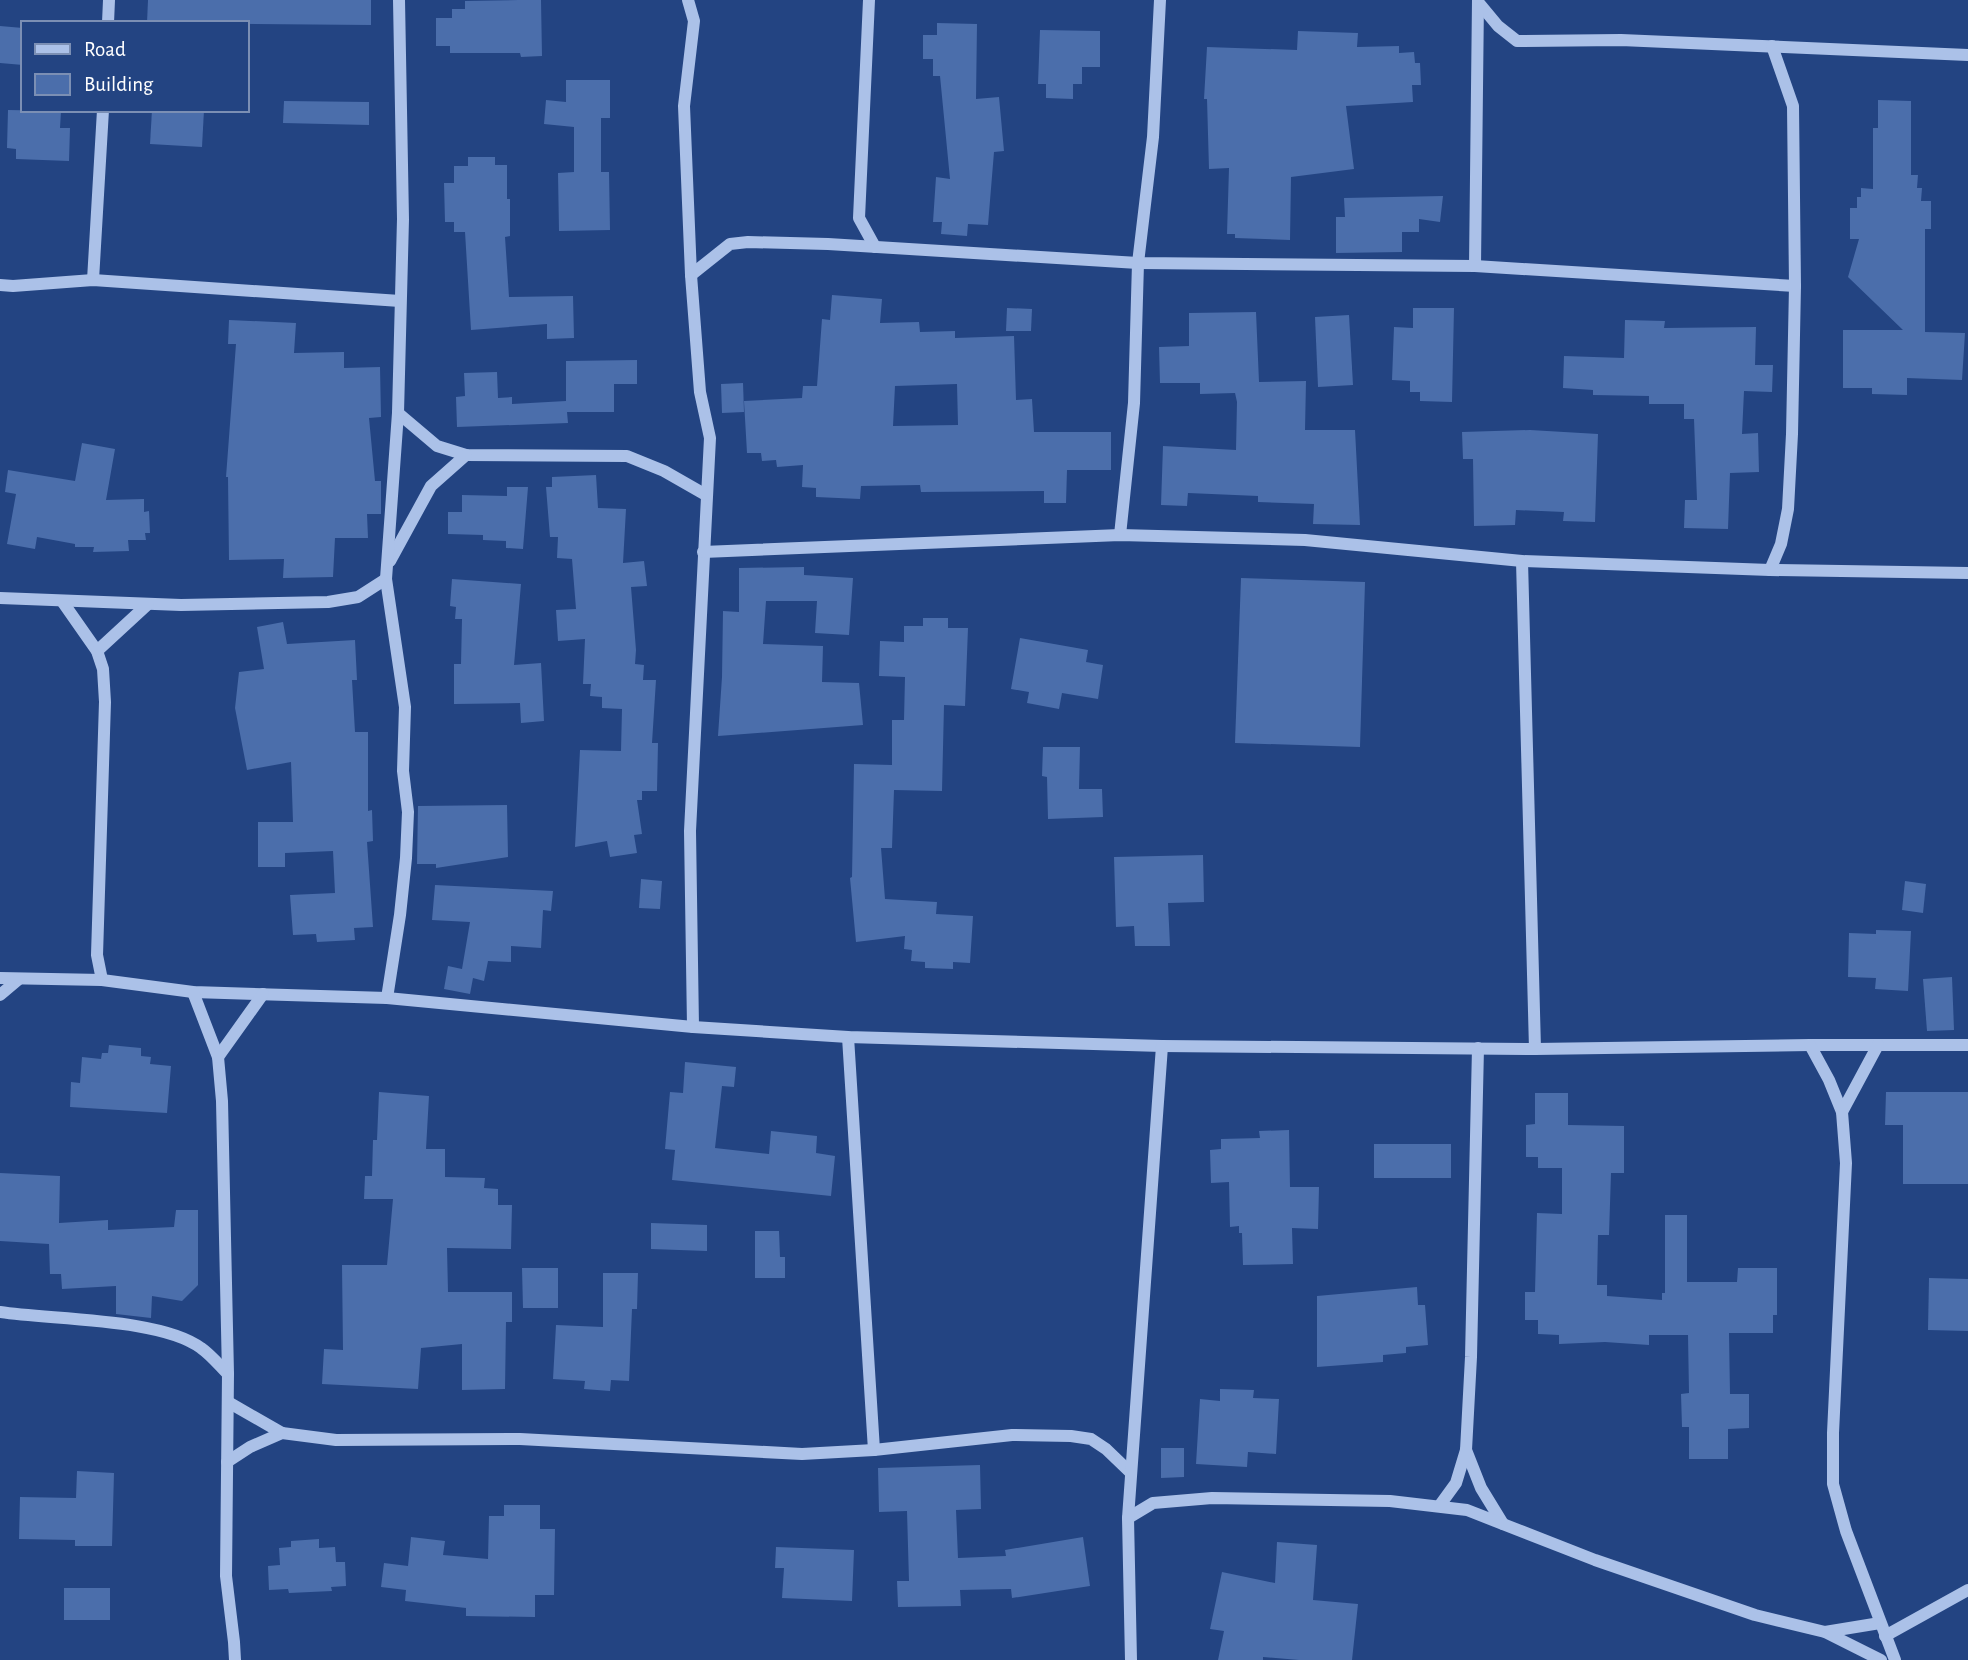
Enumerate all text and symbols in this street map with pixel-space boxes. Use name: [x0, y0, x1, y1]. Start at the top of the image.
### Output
legend: [21, 21, 248, 112]
text: Road: [84, 39, 126, 60]
text: Building: [84, 74, 154, 95]

